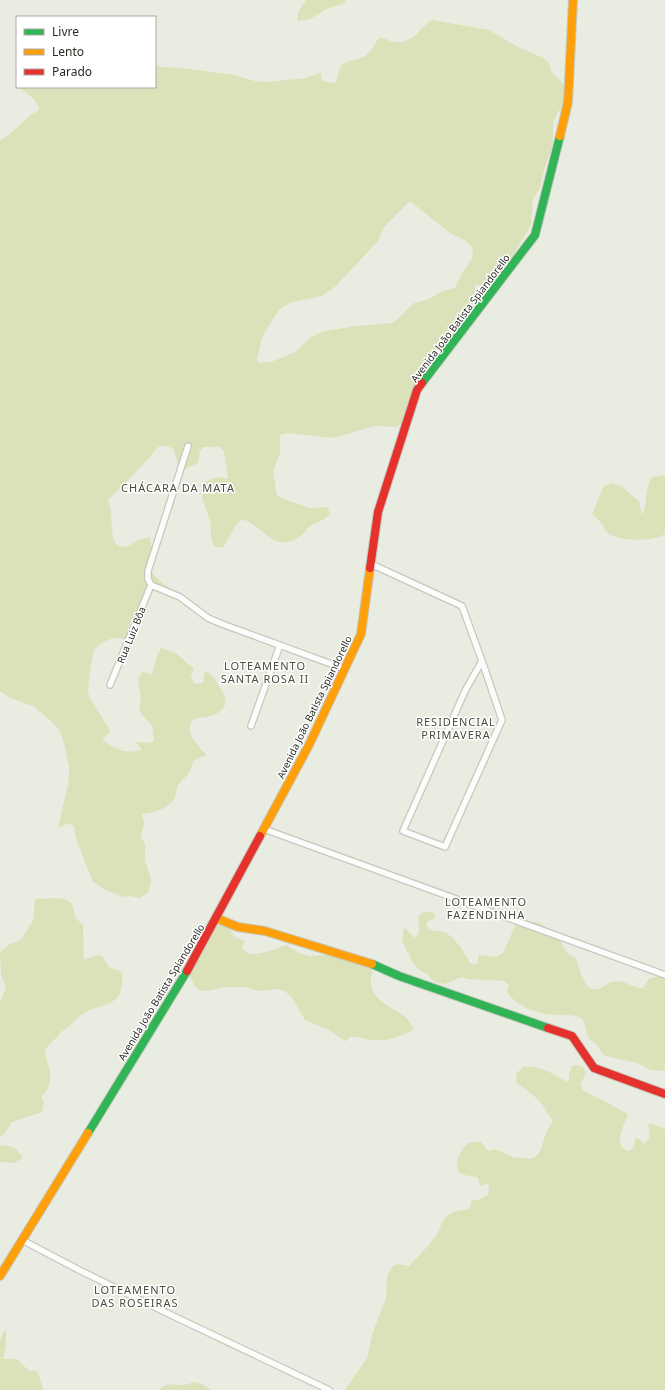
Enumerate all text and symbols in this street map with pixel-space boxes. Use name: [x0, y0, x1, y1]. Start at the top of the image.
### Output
legend: [16, 16, 156, 88]
text: Livre: [52, 23, 79, 40]
text: Lento: [52, 43, 84, 60]
text: Parado: [52, 63, 92, 80]
street label: Avenida João Batista Spiandorello: [407, 251, 513, 385]
district label: CHÁCARA DA MATA: [121, 480, 235, 495]
street label: Rua Luiz Bôa: [113, 605, 149, 665]
street label: Avenida João Batista Spiandorello: [273, 633, 355, 781]
district label: LOTEAMENTO SANTA ROSA II: [221, 658, 309, 686]
district label: RESIDENCIAL PRIMAVERA: [416, 714, 496, 742]
district label: LOTEAMENTO FAZENDINHA: [445, 894, 527, 922]
street label: Avenida João Batista Spiandorello: [115, 921, 207, 1063]
district label: LOTEAMENTO DAS ROSEIRAS: [92, 1282, 178, 1310]

